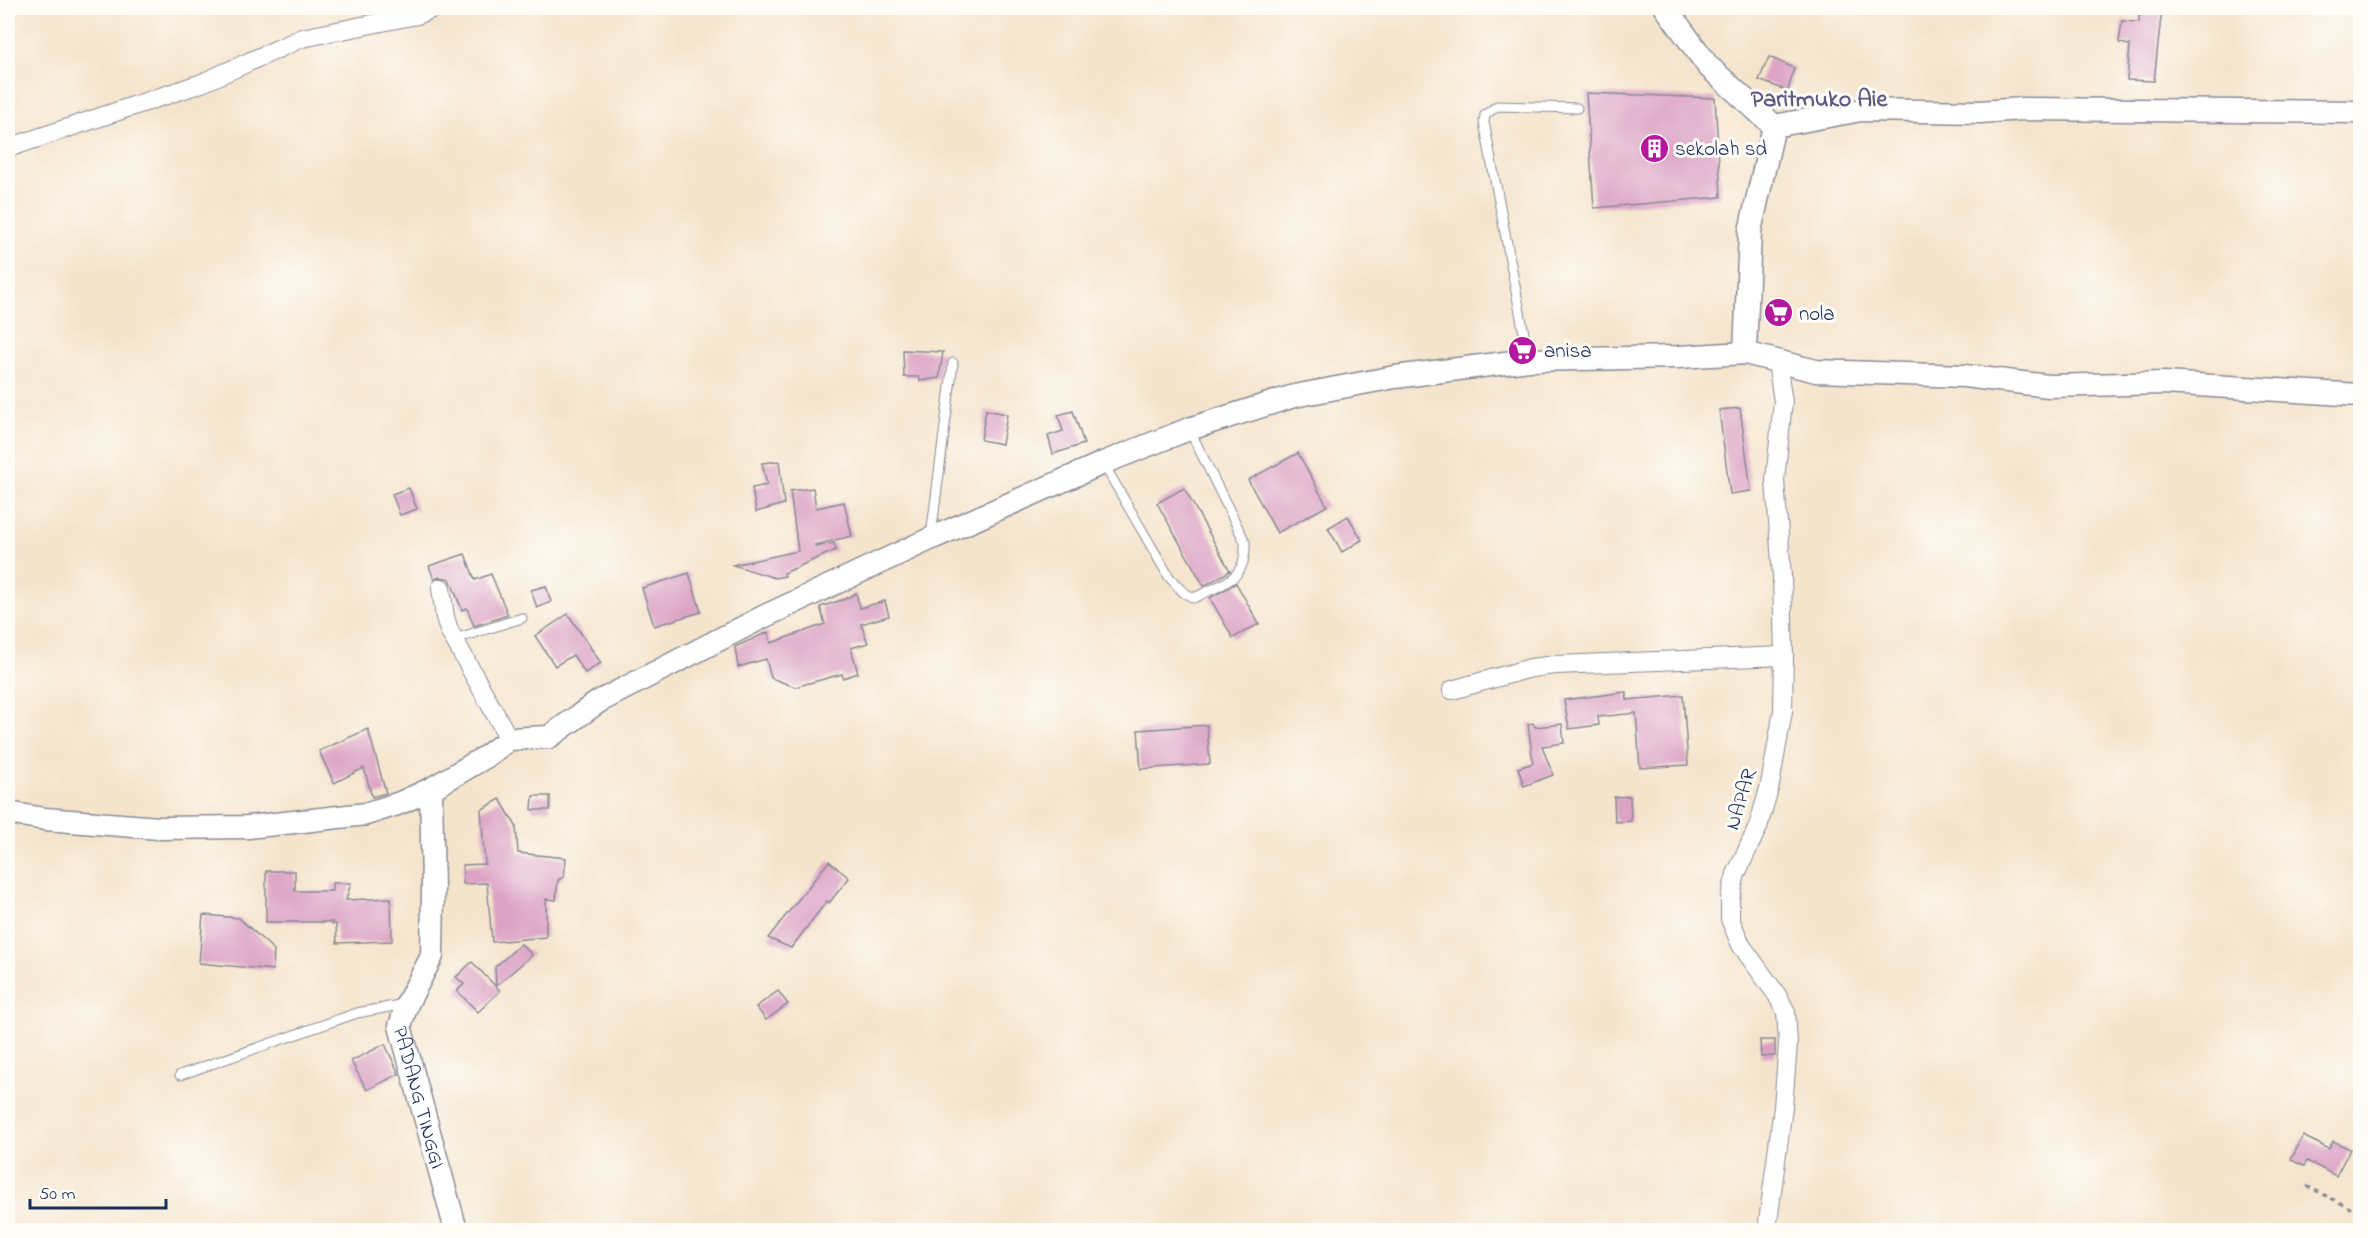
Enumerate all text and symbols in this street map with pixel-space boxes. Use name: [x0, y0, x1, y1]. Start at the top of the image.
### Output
district label: Paritmuko Aie: [1751, 83, 1888, 118]
building icon: sekolah sd: [1638, 132, 1670, 164]
place label: sekolah sd: [1675, 135, 1767, 165]
supermarket icon: nola: [1762, 297, 1794, 329]
place label: nola: [1799, 300, 1835, 330]
supermarket icon: anisa: [1507, 334, 1539, 366]
place label: anisa: [1544, 337, 1592, 367]
street label: NAPAR: [1718, 765, 1766, 834]
street label: PADANG TINGGI: [384, 1023, 451, 1172]
scale bar: [30, 1172, 166, 1210]
text: 50 m: [39, 1182, 76, 1208]

